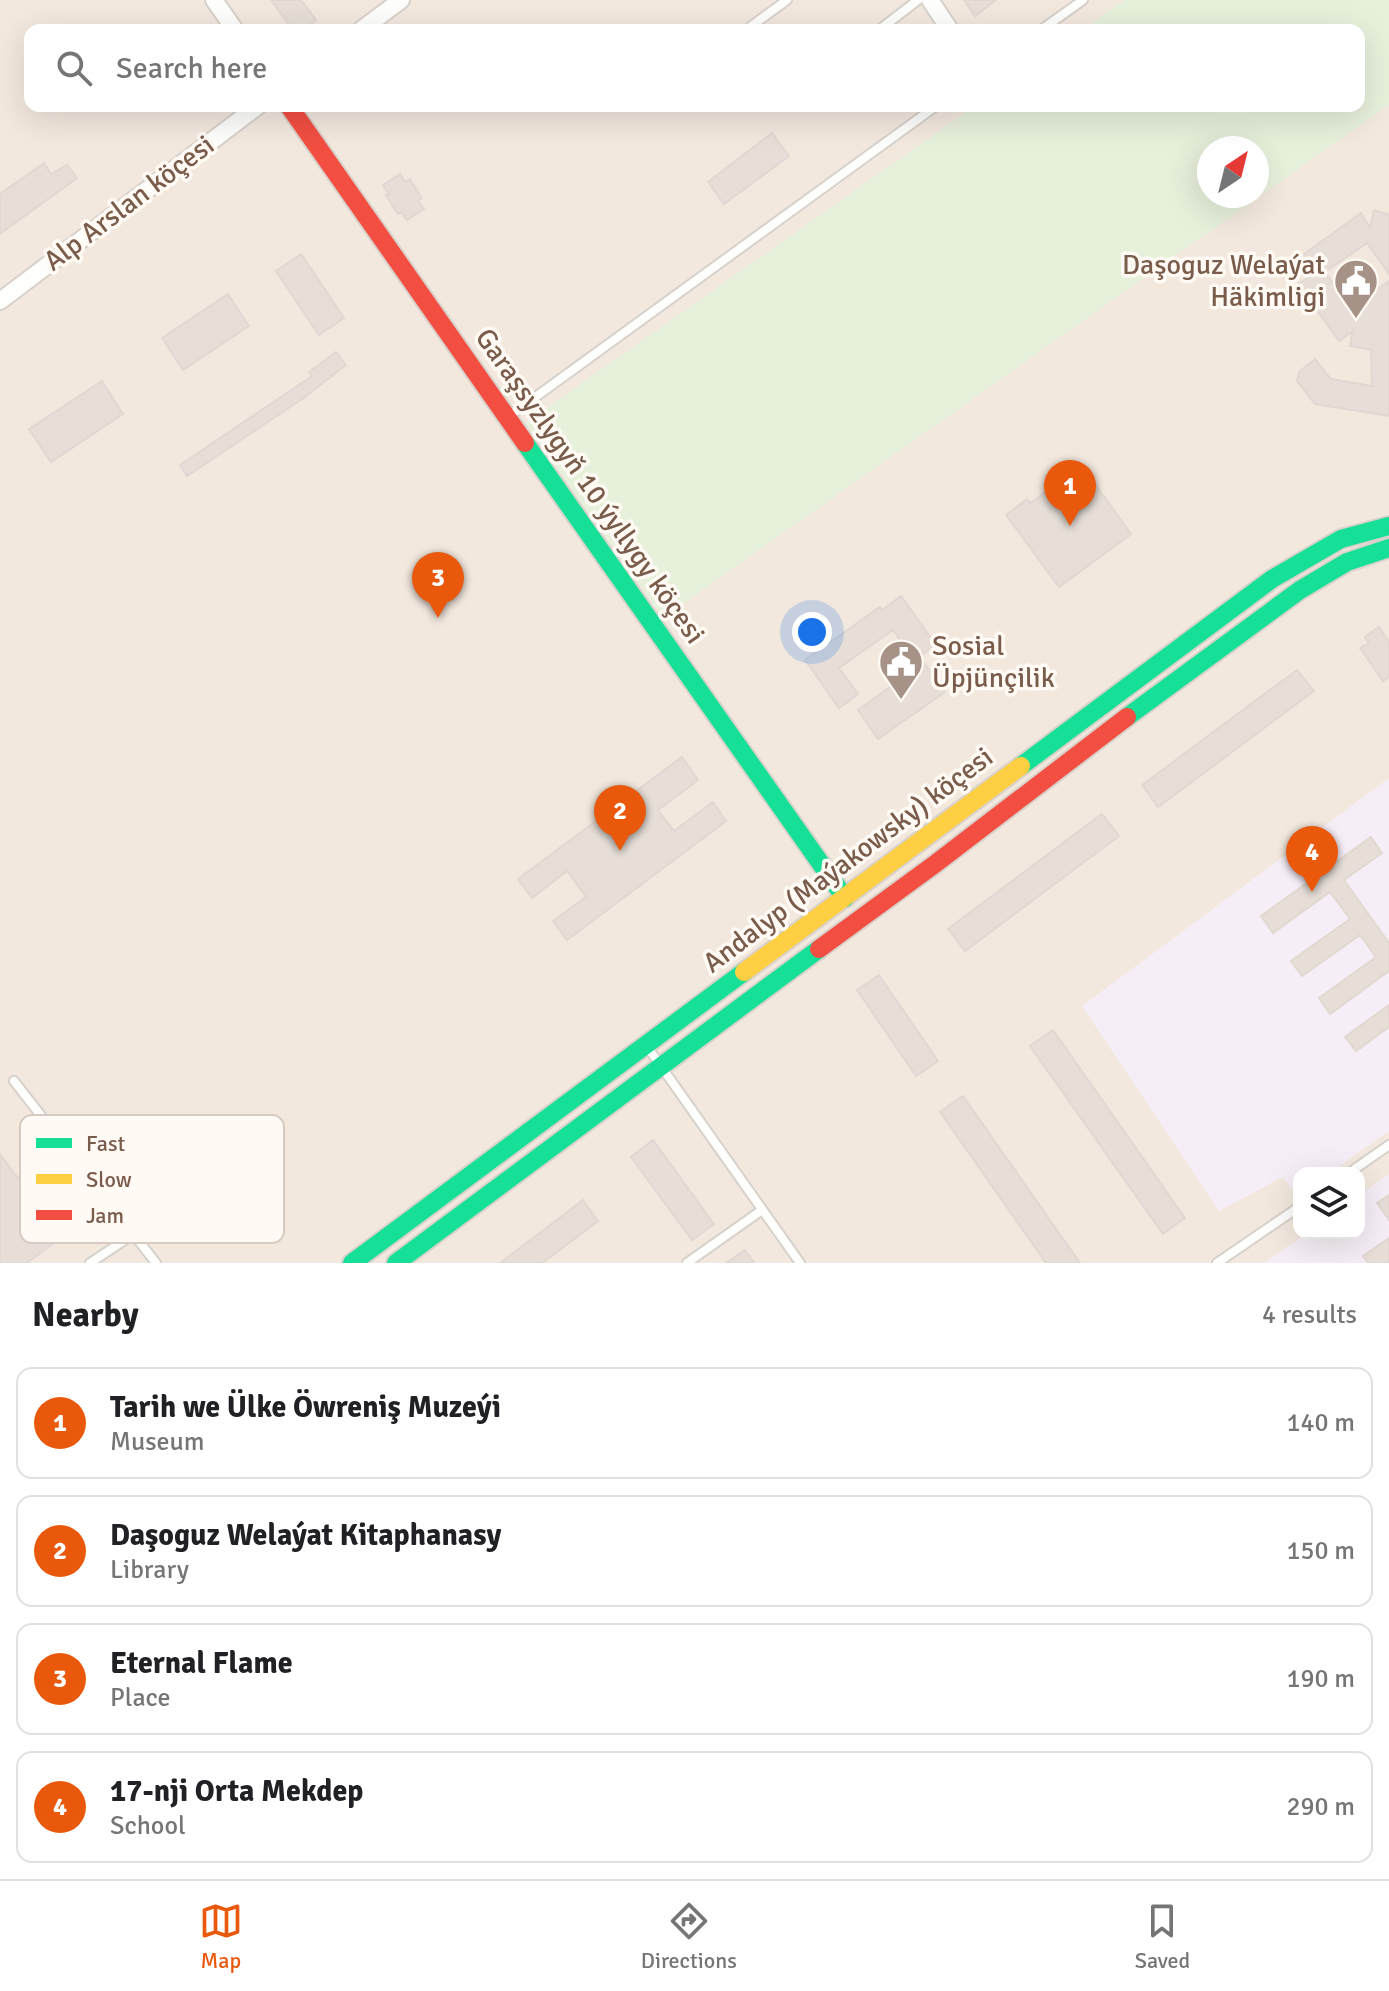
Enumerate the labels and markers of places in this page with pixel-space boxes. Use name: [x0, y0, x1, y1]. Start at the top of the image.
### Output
place label: Daşoguz Welaýat Häkimligi: [1122, 248, 1325, 314]
public building icon: Daşoguz Welaýat Häkimligi: [1332, 257, 1380, 320]
pin: 1: [1044, 460, 1096, 526]
pin: 3: [412, 552, 464, 618]
place label: Sosial Üpjünçilik: [932, 629, 1055, 695]
public building icon: Sosial Üpjünçilik: [877, 638, 925, 701]
pin: 2: [594, 785, 646, 851]
pin: 4: [1286, 826, 1338, 892]

